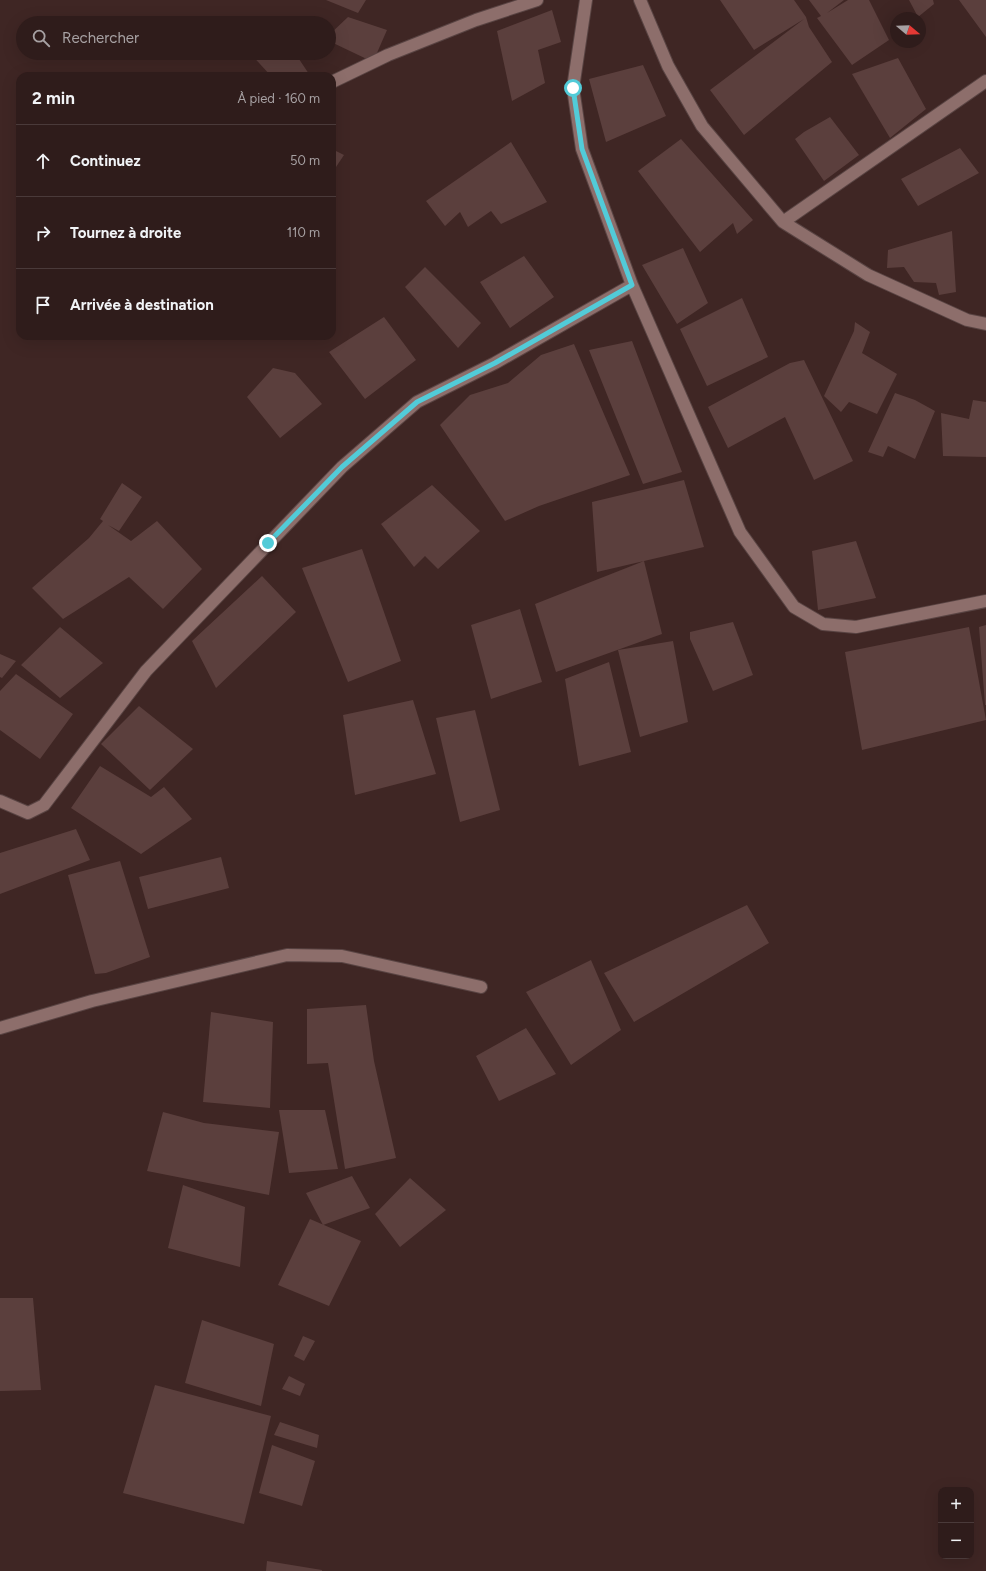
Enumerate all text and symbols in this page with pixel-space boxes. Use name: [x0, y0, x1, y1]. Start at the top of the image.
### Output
north arrow: [890, 12, 926, 48]
search box: [16, 16, 336, 60]
icon: search: [30, 27, 52, 49]
text: Rechercher: [62, 29, 139, 47]
route start: [564, 79, 582, 97]
text: 2 min: [32, 88, 75, 108]
text: À pied · 160 m: [238, 91, 320, 106]
icon: ahead: [32, 150, 54, 172]
text: Continuez: [70, 152, 141, 170]
text: 50 m: [290, 153, 320, 168]
icon: right: [32, 222, 54, 244]
text: Tournez à droite: [70, 224, 181, 242]
text: 110 m: [287, 225, 320, 240]
icon: arrive: [32, 294, 54, 316]
text: Arrivée à destination: [70, 296, 214, 314]
route end: [259, 534, 277, 552]
map controls: [938, 1487, 974, 1559]
button: +: [938, 1487, 974, 1523]
button: −: [938, 1523, 974, 1559]

